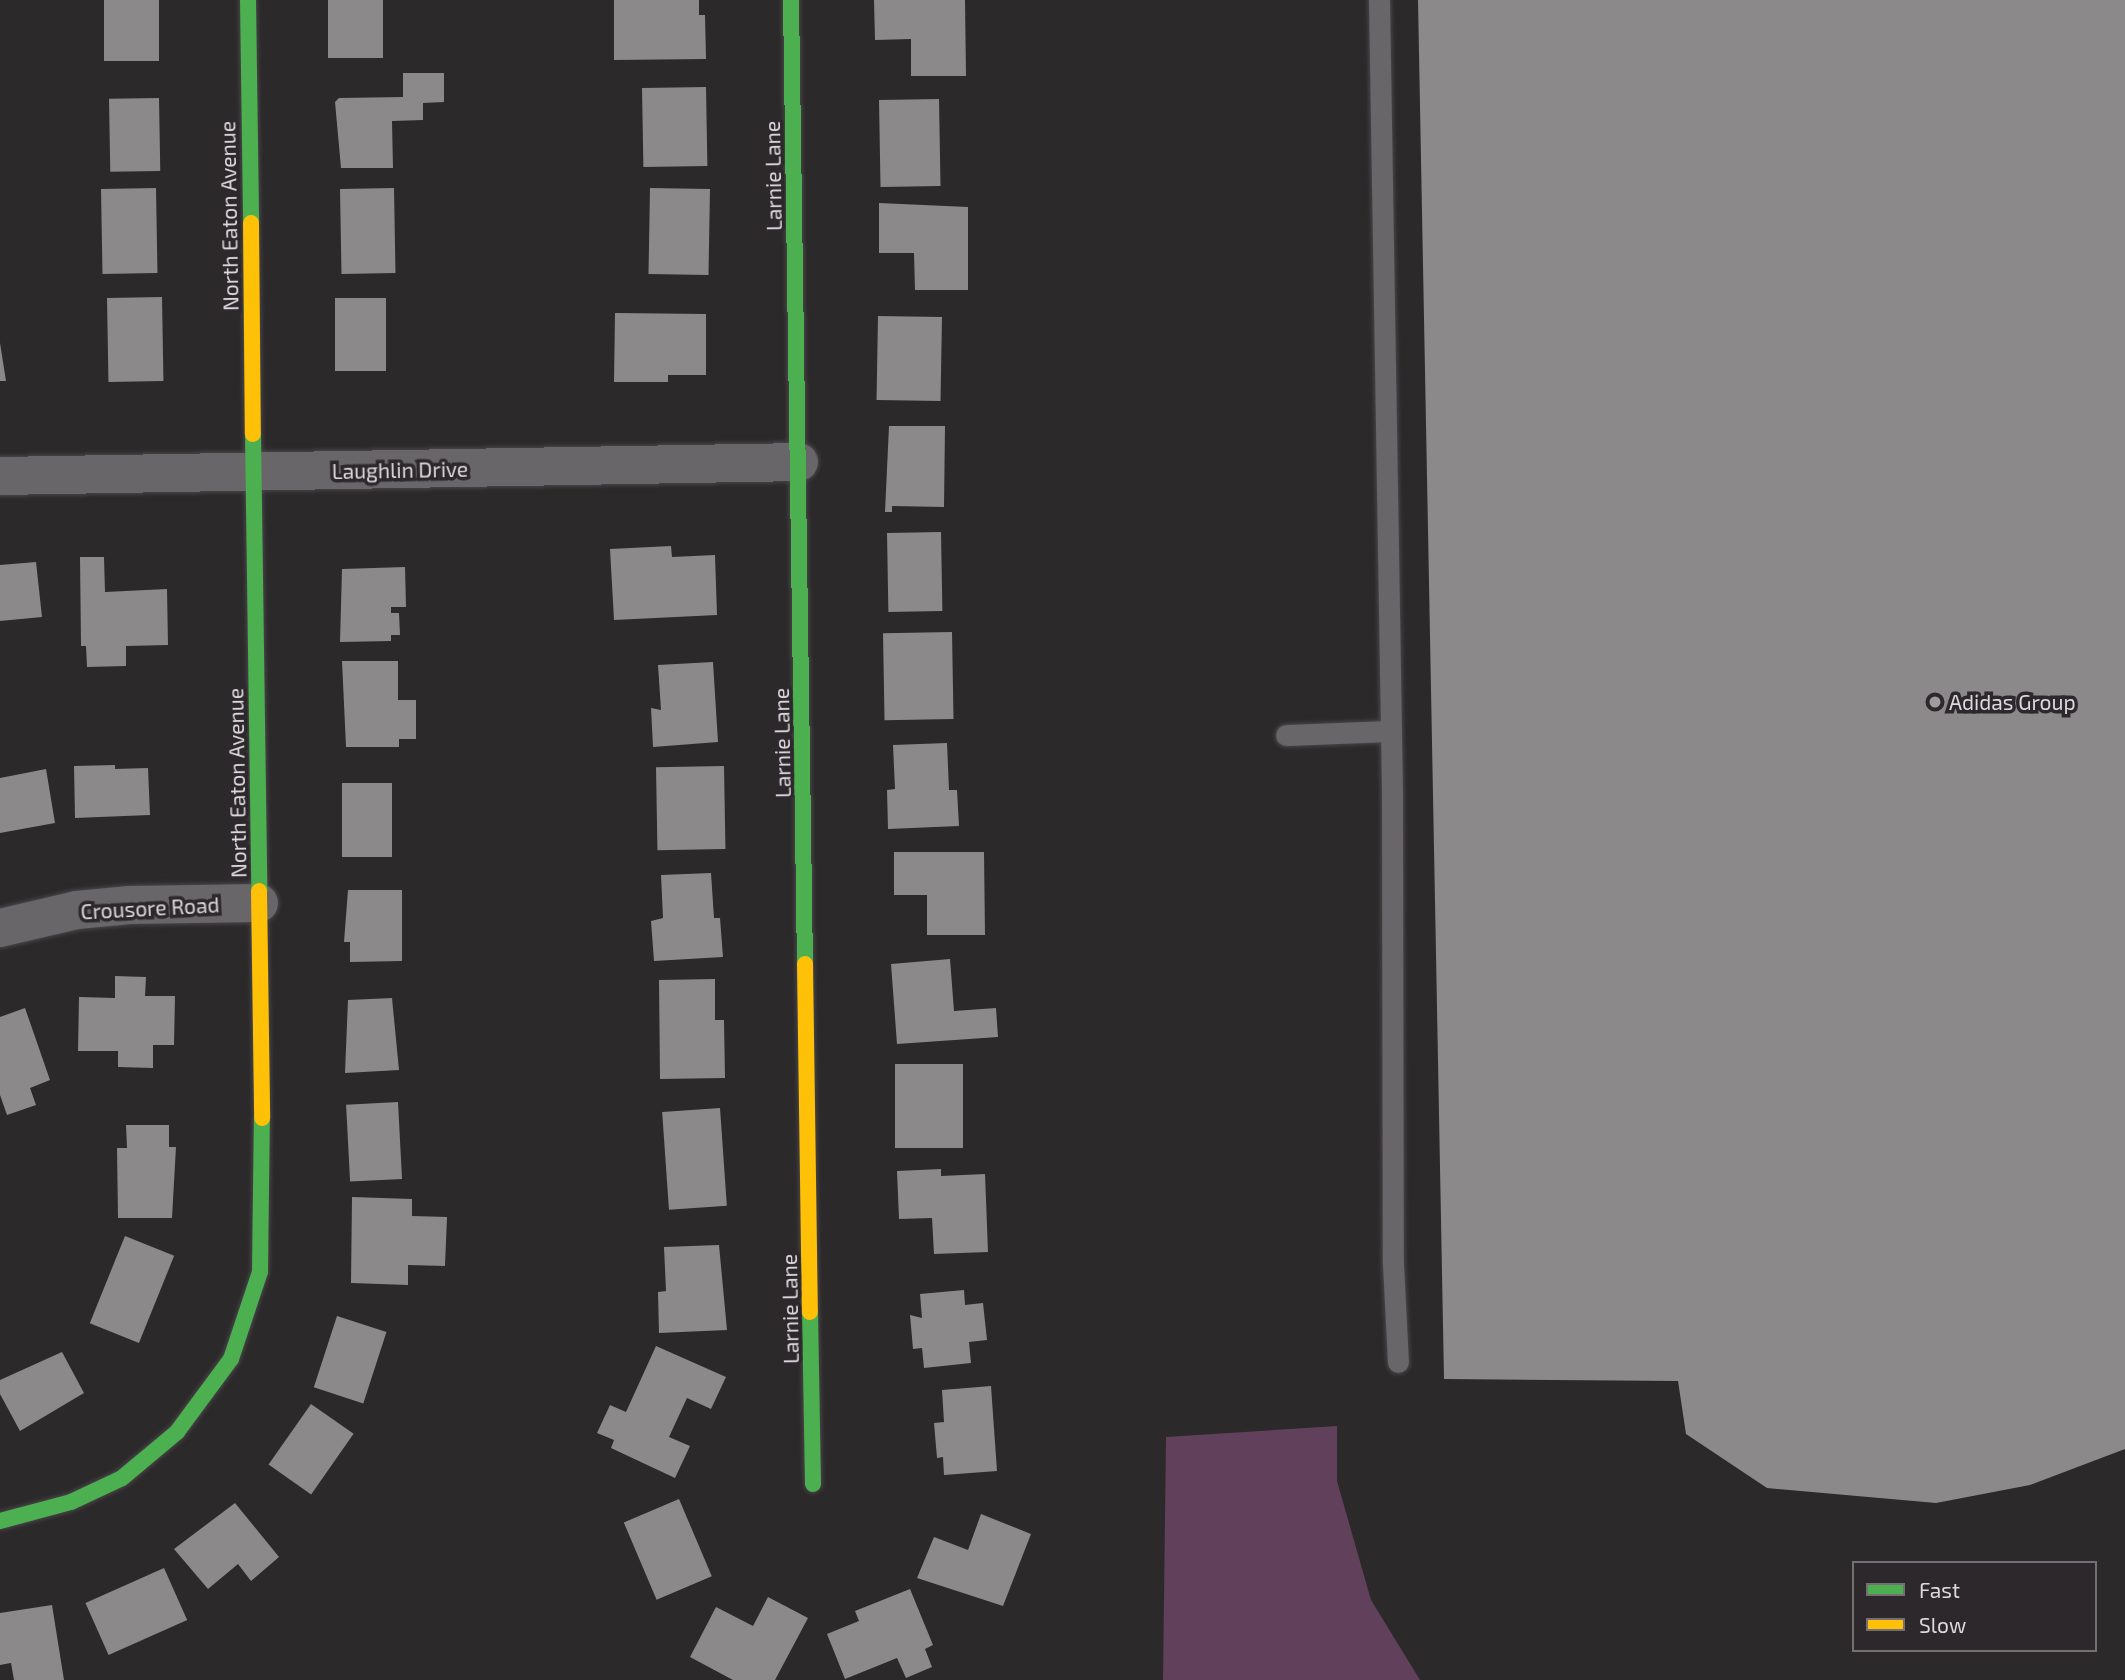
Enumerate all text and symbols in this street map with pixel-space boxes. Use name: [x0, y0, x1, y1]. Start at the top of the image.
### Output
street label: North Eaton Avenue: [215, 121, 243, 311]
street label: Larnie Lane: [759, 121, 787, 231]
street label: Laughlin Drive: [332, 456, 468, 484]
street label: North Eaton Avenue: [223, 688, 251, 878]
street label: Larnie Lane: [768, 688, 796, 798]
place label: Adidas Group: [1949, 689, 2076, 715]
marker: Adidas Group: [1927, 694, 1943, 710]
street label: Crousore Road: [80, 892, 220, 924]
street label: Larnie Lane: [776, 1254, 804, 1364]
legend: [1852, 1561, 2097, 1652]
text: Fast: [1919, 1577, 1960, 1602]
text: Slow: [1919, 1612, 1966, 1637]

